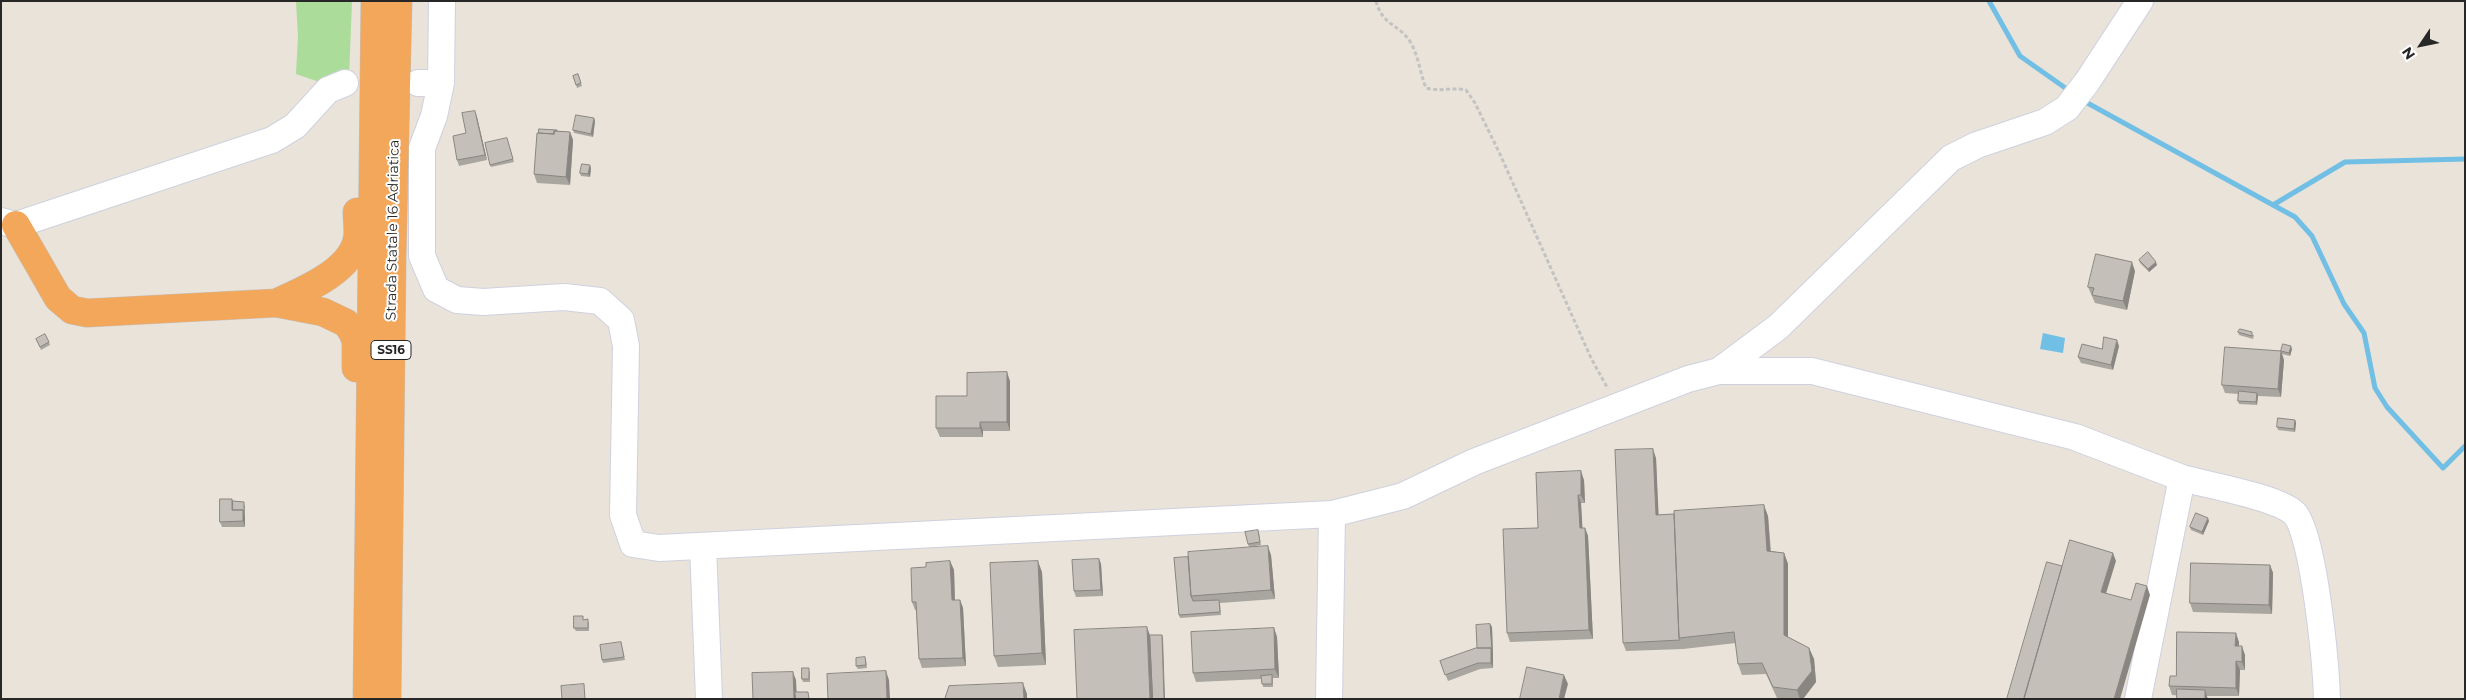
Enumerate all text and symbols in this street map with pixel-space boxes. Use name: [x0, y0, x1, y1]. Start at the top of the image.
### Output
north arrow: [2396, 20, 2446, 70]
text: N: [2398, 44, 2419, 63]
street label: Strada Statale 16 Adriatica: [383, 140, 403, 320]
road number: SS16: [371, 340, 411, 360]

